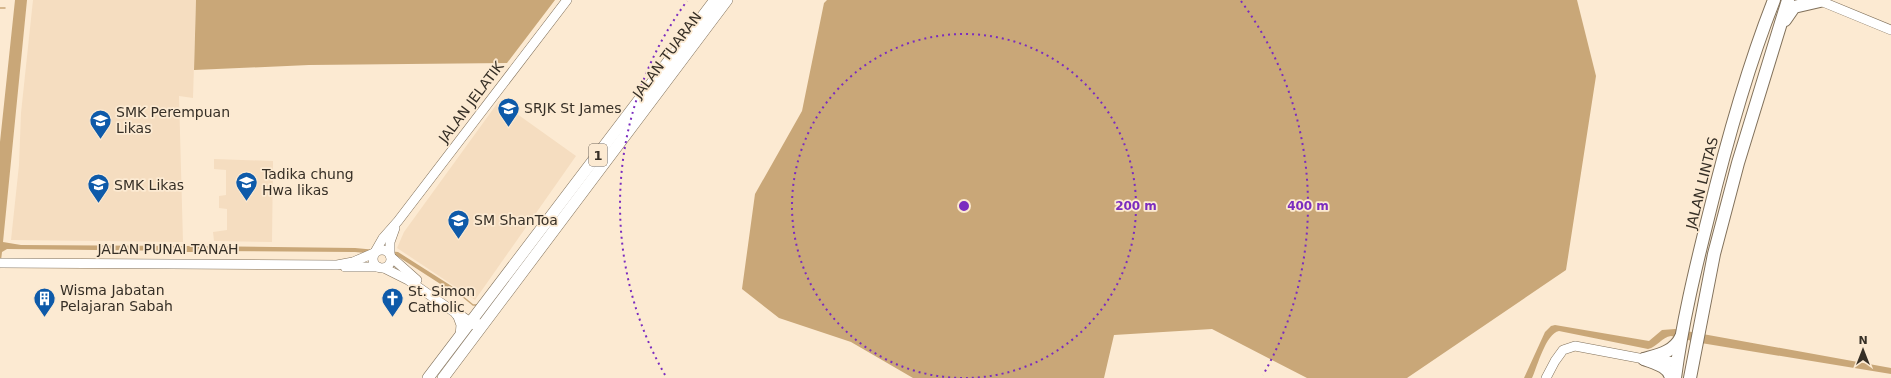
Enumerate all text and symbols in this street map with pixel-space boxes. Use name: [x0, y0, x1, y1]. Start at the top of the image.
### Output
street label: JALAN TUARAN: [629, 9, 705, 102]
street label: JALAN JELATIK: [435, 58, 507, 147]
school or university icon: SRJK St James: [495, 95, 521, 128]
place label: SRJK St James: [524, 100, 621, 116]
place label: SMK Perempuan Likas: [116, 104, 230, 136]
school or university icon: SMK Perempuan Likas: [87, 107, 113, 140]
street label: JALAN LINTAS: [1683, 135, 1721, 232]
road number: 1: [589, 144, 607, 166]
place label: Tadika chung Hwa likas: [261, 166, 354, 198]
school or university icon: Tadika chung Hwa likas: [233, 169, 259, 202]
school or university icon: SMK Likas: [85, 172, 111, 205]
place label: SMK Likas: [114, 177, 184, 193]
centre of rings: [957, 199, 971, 213]
text: 200 m: [1115, 199, 1157, 213]
text: 400 m: [1287, 199, 1329, 213]
school or university icon: SM ShanToa: [446, 207, 472, 240]
place label: SM ShanToa: [474, 212, 558, 228]
street label: JALAN PUNAI TANAH: [96, 241, 239, 257]
place label: Wisma Jabatan Pelajaran Sabah: [60, 282, 173, 314]
place label: St. Simon Catholic: [408, 283, 475, 315]
building icon: Wisma Jabatan Pelajaran Sabah: [31, 285, 57, 318]
church icon: St. Simon Catholic: [380, 286, 406, 319]
north arrow: [1843, 330, 1883, 370]
text: N: [1858, 334, 1868, 347]

